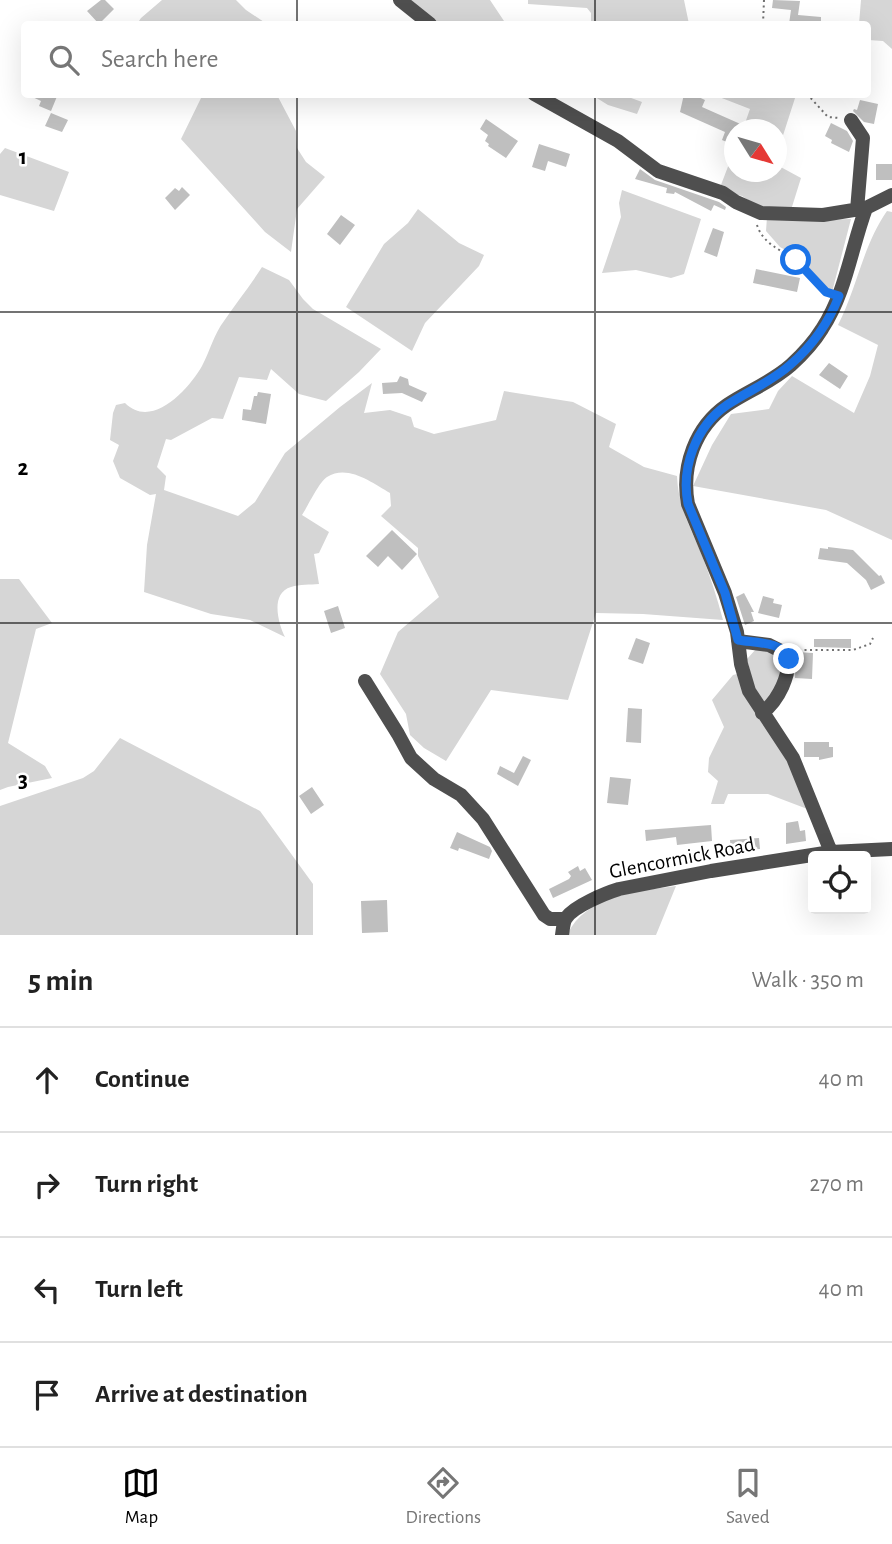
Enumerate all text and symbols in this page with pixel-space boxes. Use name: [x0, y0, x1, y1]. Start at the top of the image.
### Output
search box: [21, 21, 871, 98]
icon: search: [45, 41, 83, 79]
text: Search here: [101, 46, 219, 72]
north arrow: [724, 119, 787, 182]
text: 1: [19, 146, 27, 169]
route start: [780, 244, 811, 275]
text: 2: [18, 457, 29, 480]
route end: [773, 643, 804, 674]
text: 3: [18, 769, 28, 792]
street label: Glencormick Road: [607, 834, 757, 882]
map controls: [808, 851, 871, 914]
button: locate: [808, 851, 871, 914]
text: 5 min: [28, 966, 93, 996]
text: Walk · 350 m: [752, 969, 864, 992]
icon: ahead: [28, 1061, 66, 1099]
text: Continue: [95, 1066, 190, 1092]
text: 40 m: [819, 1068, 864, 1091]
icon: right: [28, 1166, 66, 1204]
text: Turn right: [95, 1171, 198, 1197]
text: 270 m: [810, 1173, 864, 1196]
icon: left: [28, 1271, 66, 1309]
text: Turn left: [95, 1276, 183, 1302]
text: 40 m: [819, 1278, 864, 1301]
icon: arrive: [28, 1376, 66, 1414]
text: Arrive at destination: [95, 1381, 308, 1407]
tab: Map: [122, 1464, 160, 1529]
tab: Directions: [405, 1464, 481, 1529]
tab: Saved: [726, 1464, 770, 1529]

